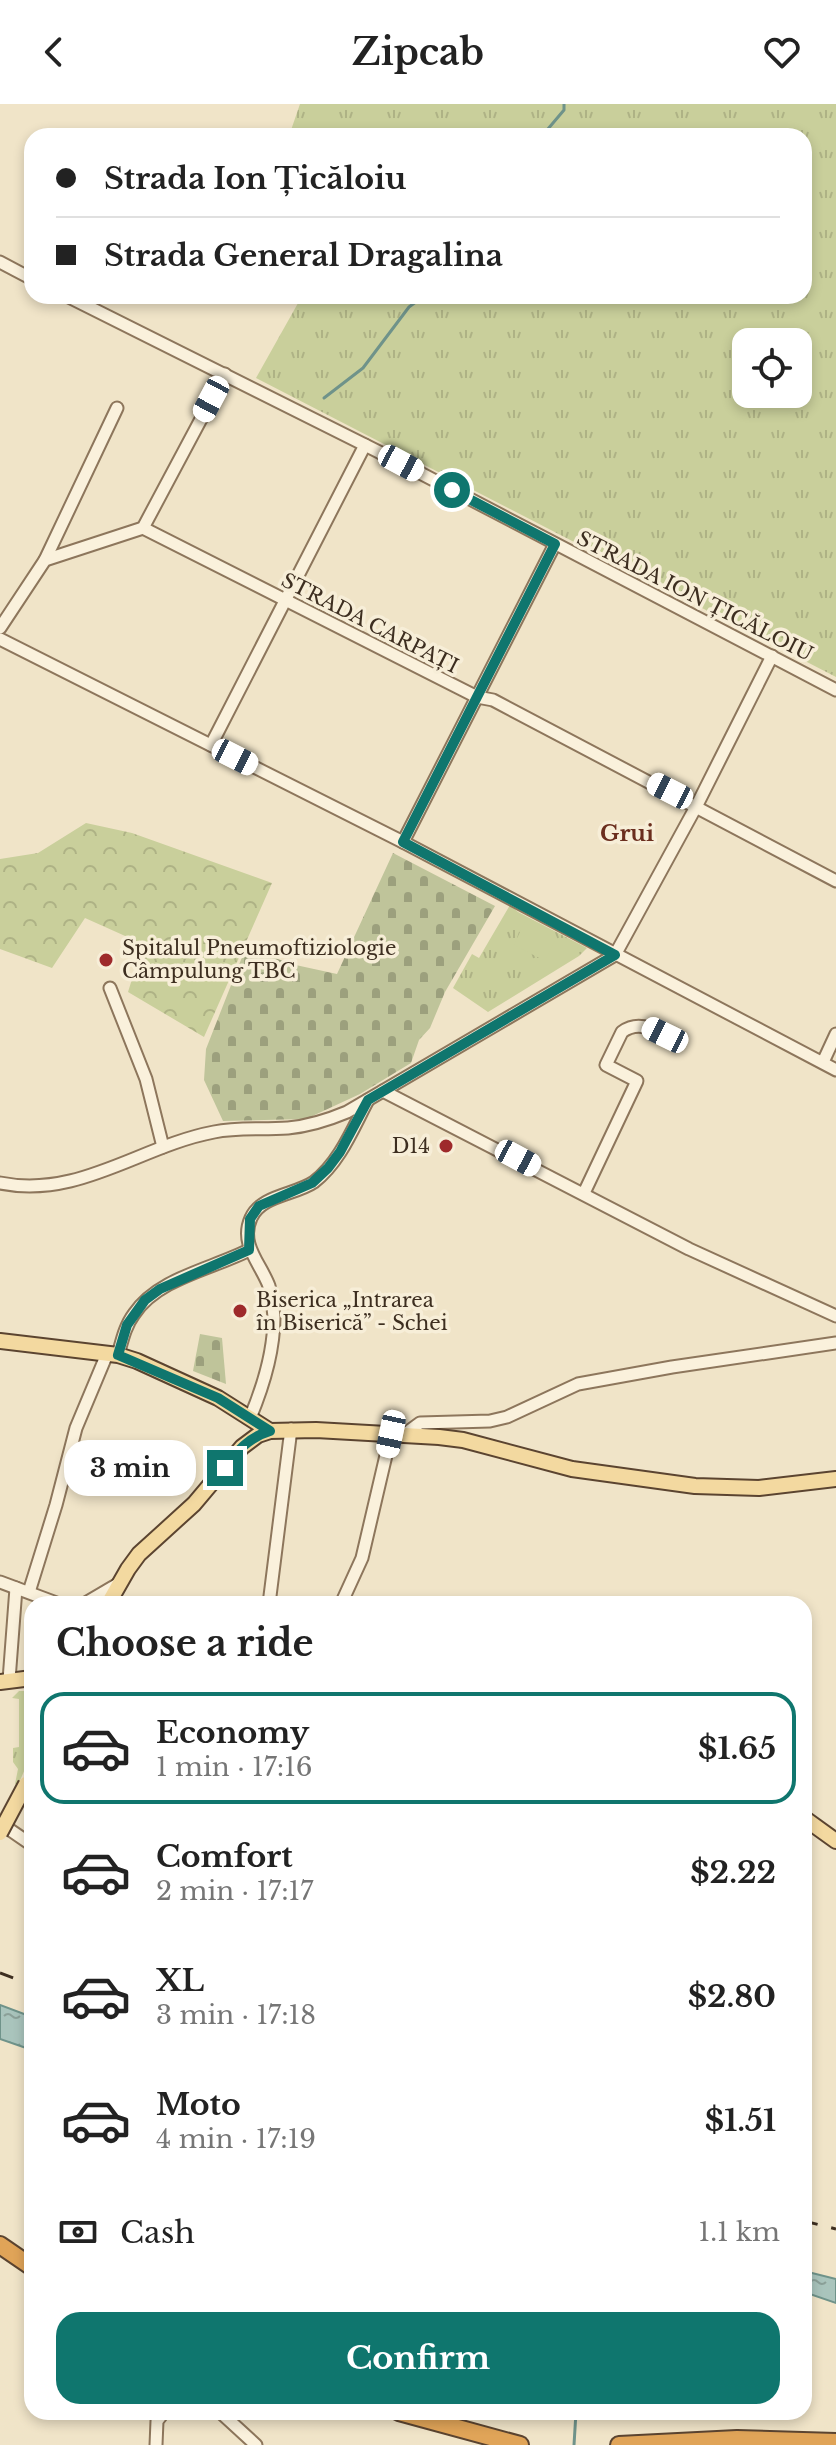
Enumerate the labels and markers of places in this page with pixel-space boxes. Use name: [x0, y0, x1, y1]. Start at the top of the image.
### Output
place label: Spitalul Pneumoftiziologie Câmpulung TBC: [122, 936, 396, 983]
marker: Spitalul Pneumoftiziologie Câmpulung TBC: [97, 951, 115, 969]
place label: D14: [392, 1134, 430, 1158]
marker: D14: [437, 1137, 455, 1155]
place label: Biserica „Intrarea în Biserică” - Schei: [256, 1288, 448, 1335]
marker: Biserica „Intrarea în Biserică” - Schei: [231, 1302, 249, 1320]

